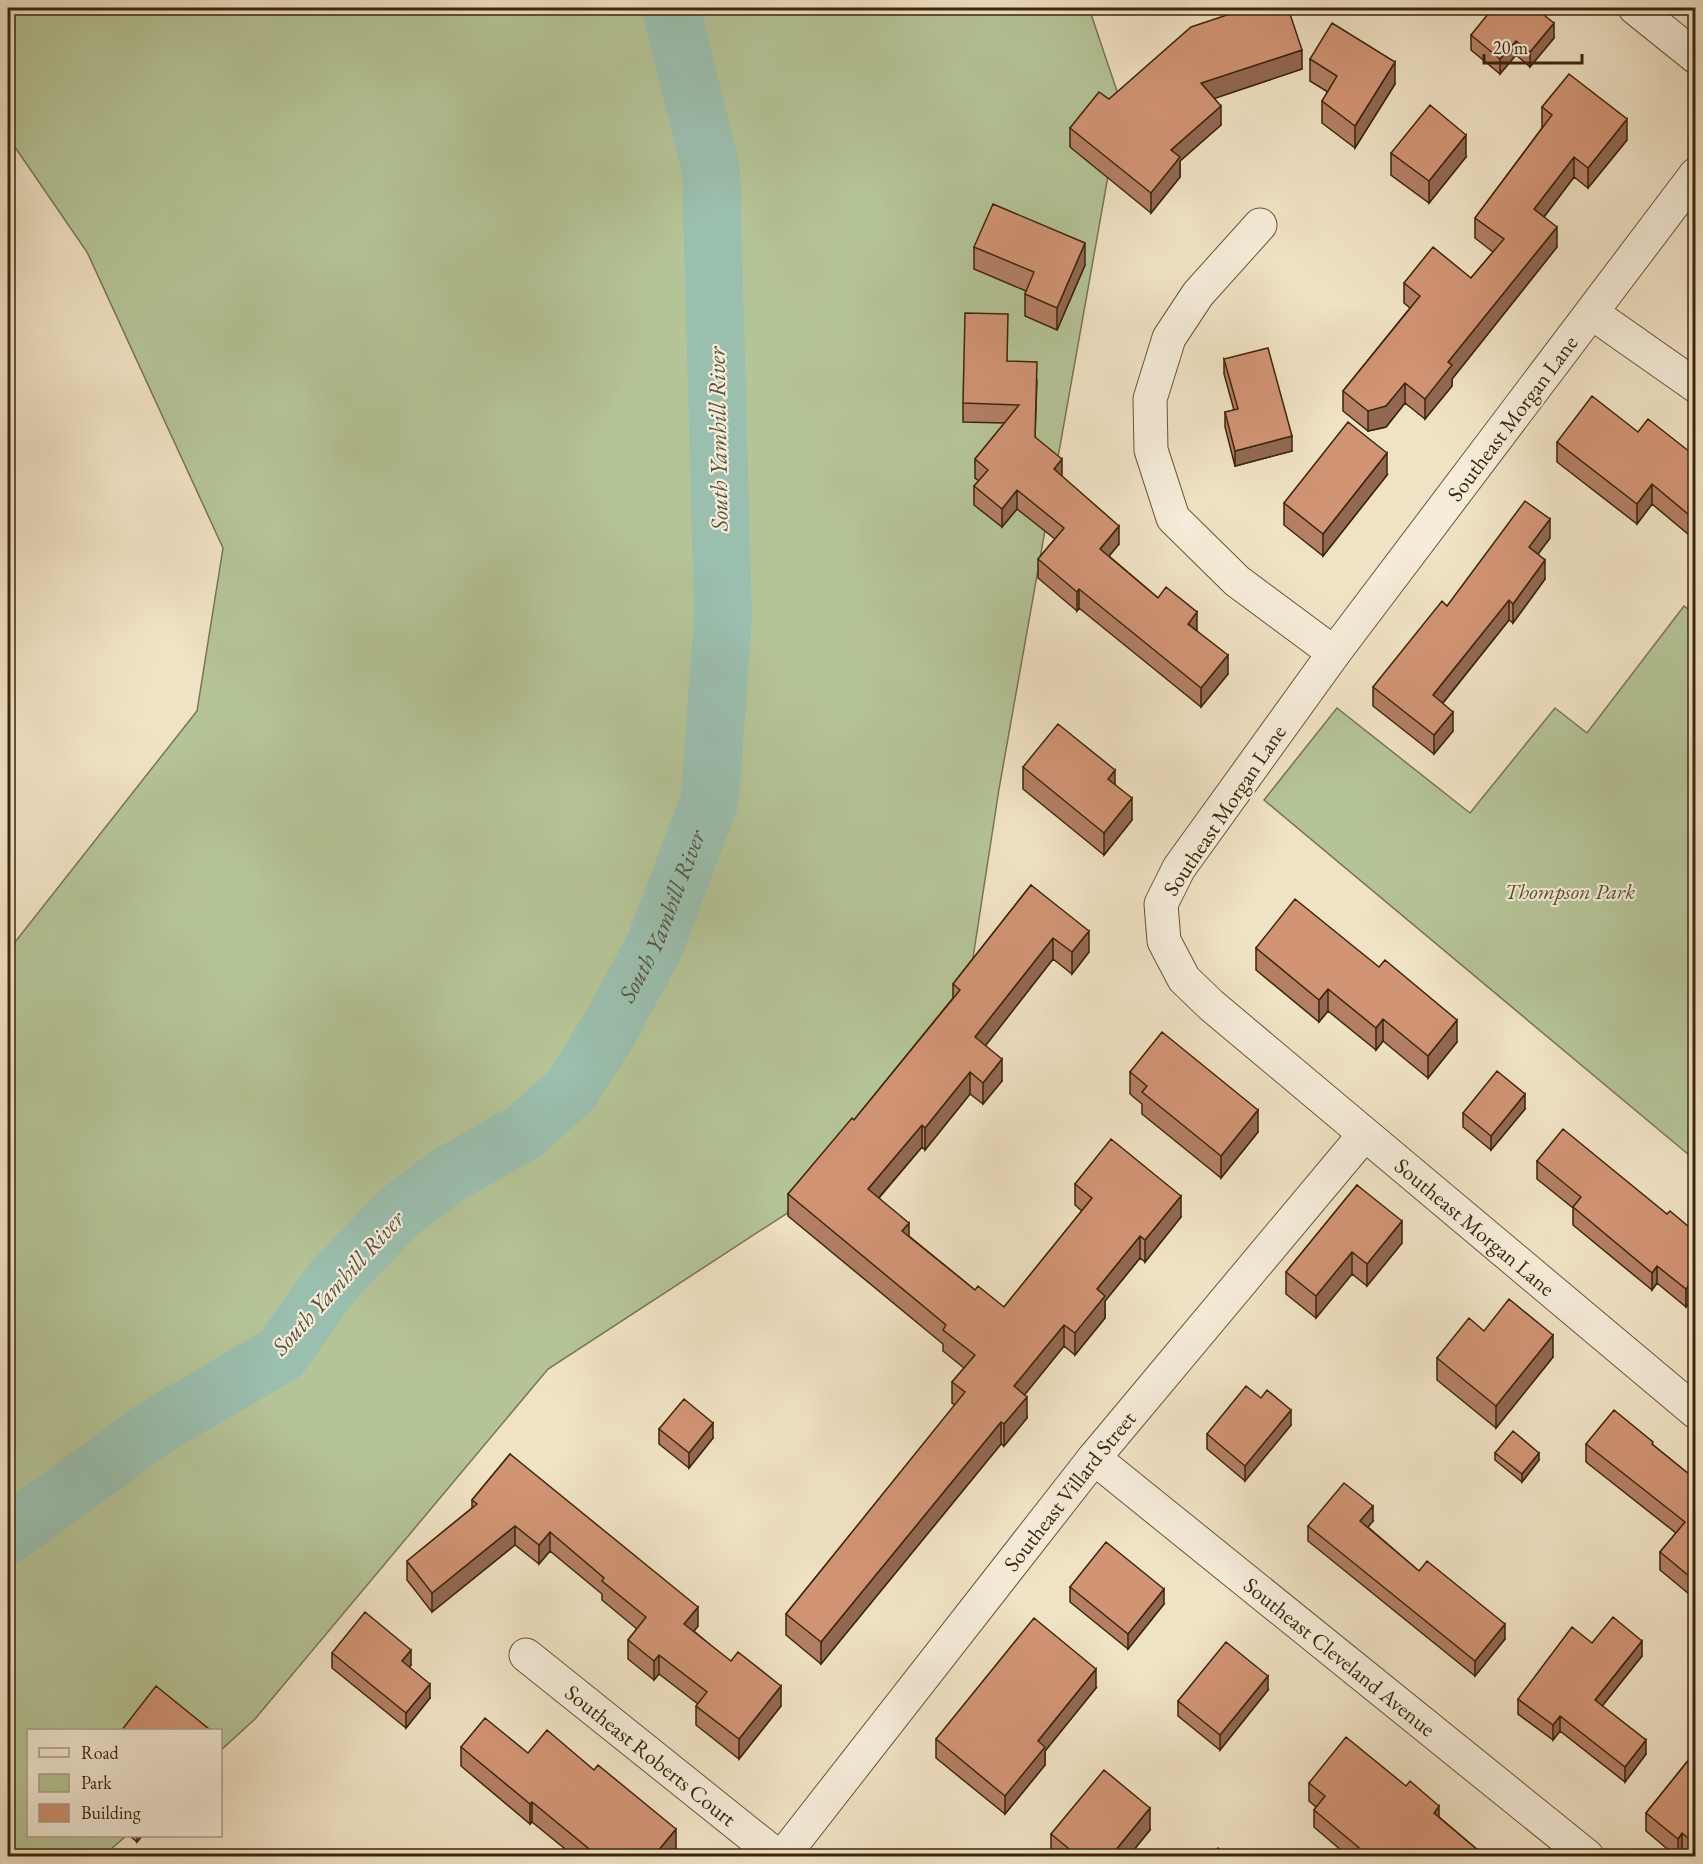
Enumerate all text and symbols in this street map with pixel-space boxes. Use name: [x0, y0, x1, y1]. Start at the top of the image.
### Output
scale bar: [1484, 27, 1582, 65]
text: 20 m: [1493, 36, 1528, 59]
street label: Southeast Morgan Lane: [1440, 329, 1585, 507]
water label: South Yamhill River: [700, 345, 735, 532]
street label: Southeast Morgan Lane: [1156, 719, 1293, 902]
water label: South Yamhill River: [611, 824, 713, 1008]
park label: Thompson Park: [1505, 877, 1635, 906]
street label: Southeast Morgan Lane: [1389, 1151, 1561, 1303]
water label: South Yamhill River: [264, 1202, 412, 1362]
street label: Southeast Villard Street: [997, 1405, 1142, 1577]
street label: Southeast Cleveland Avenue: [1238, 1571, 1442, 1743]
street label: Southeast Roberts Court: [559, 1678, 742, 1833]
legend: [27, 1729, 222, 1837]
text: Road: [81, 1741, 120, 1764]
text: Park: [81, 1771, 112, 1794]
text: Building: [81, 1801, 141, 1824]

